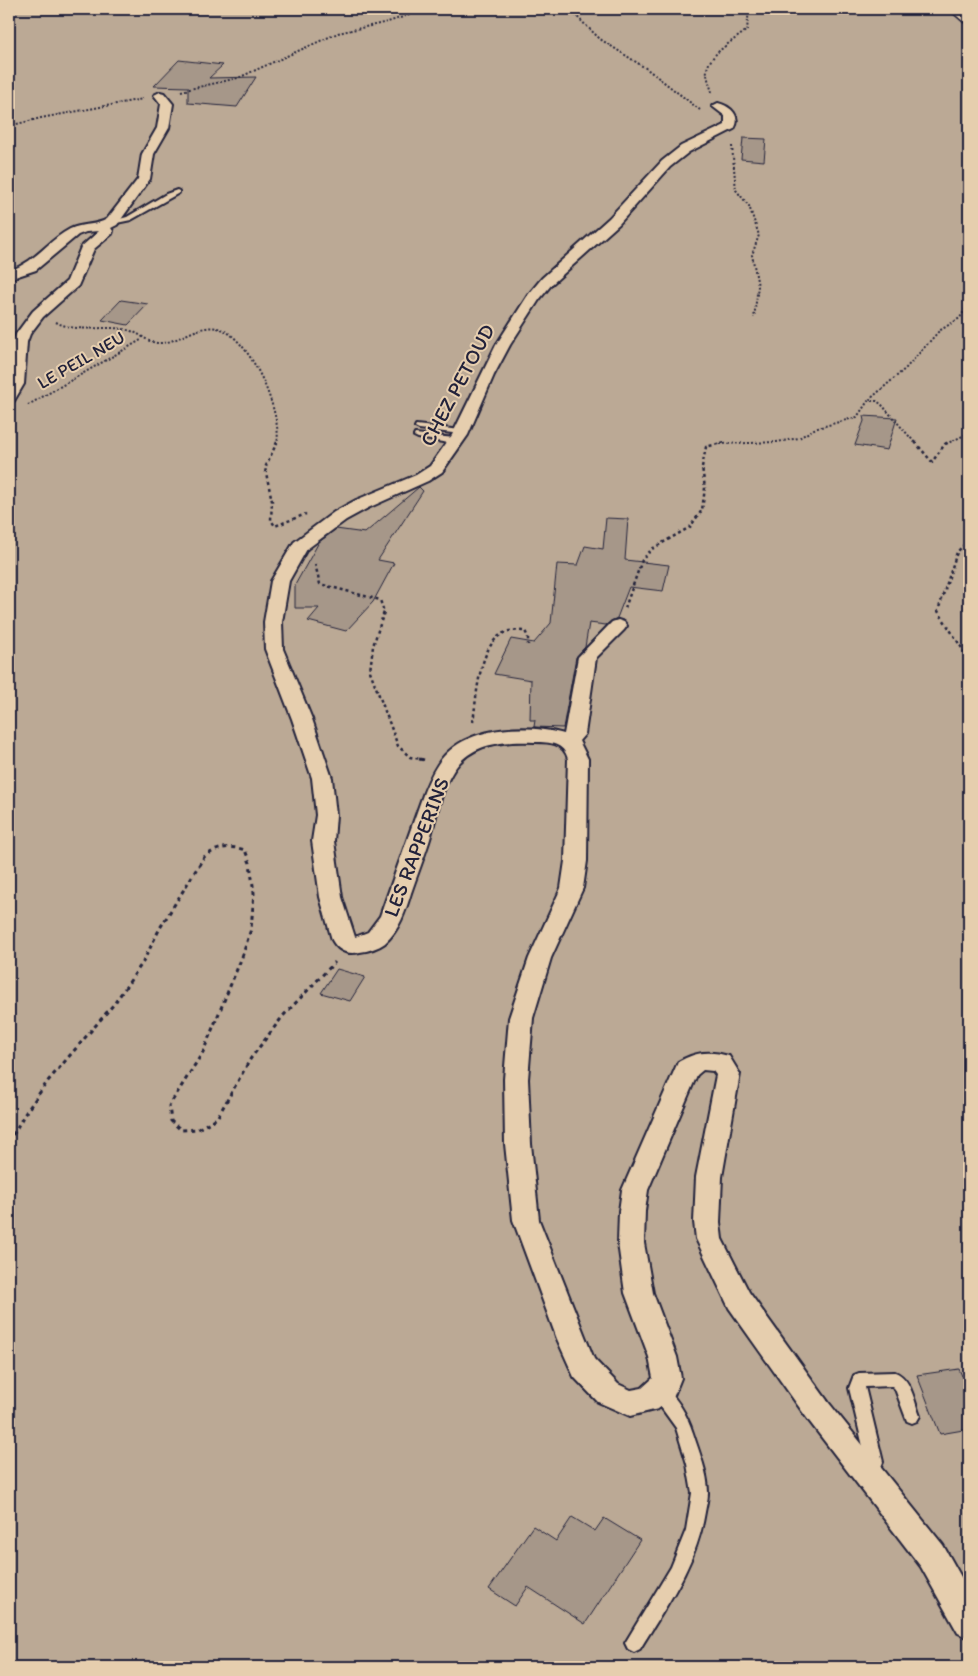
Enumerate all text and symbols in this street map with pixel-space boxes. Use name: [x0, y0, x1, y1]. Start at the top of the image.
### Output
street label: CHEZ PETOUD: [414, 320, 500, 450]
street label: LE PEIL NEU: [33, 326, 129, 394]
street label: LES RAPPERINS: [378, 774, 454, 920]

